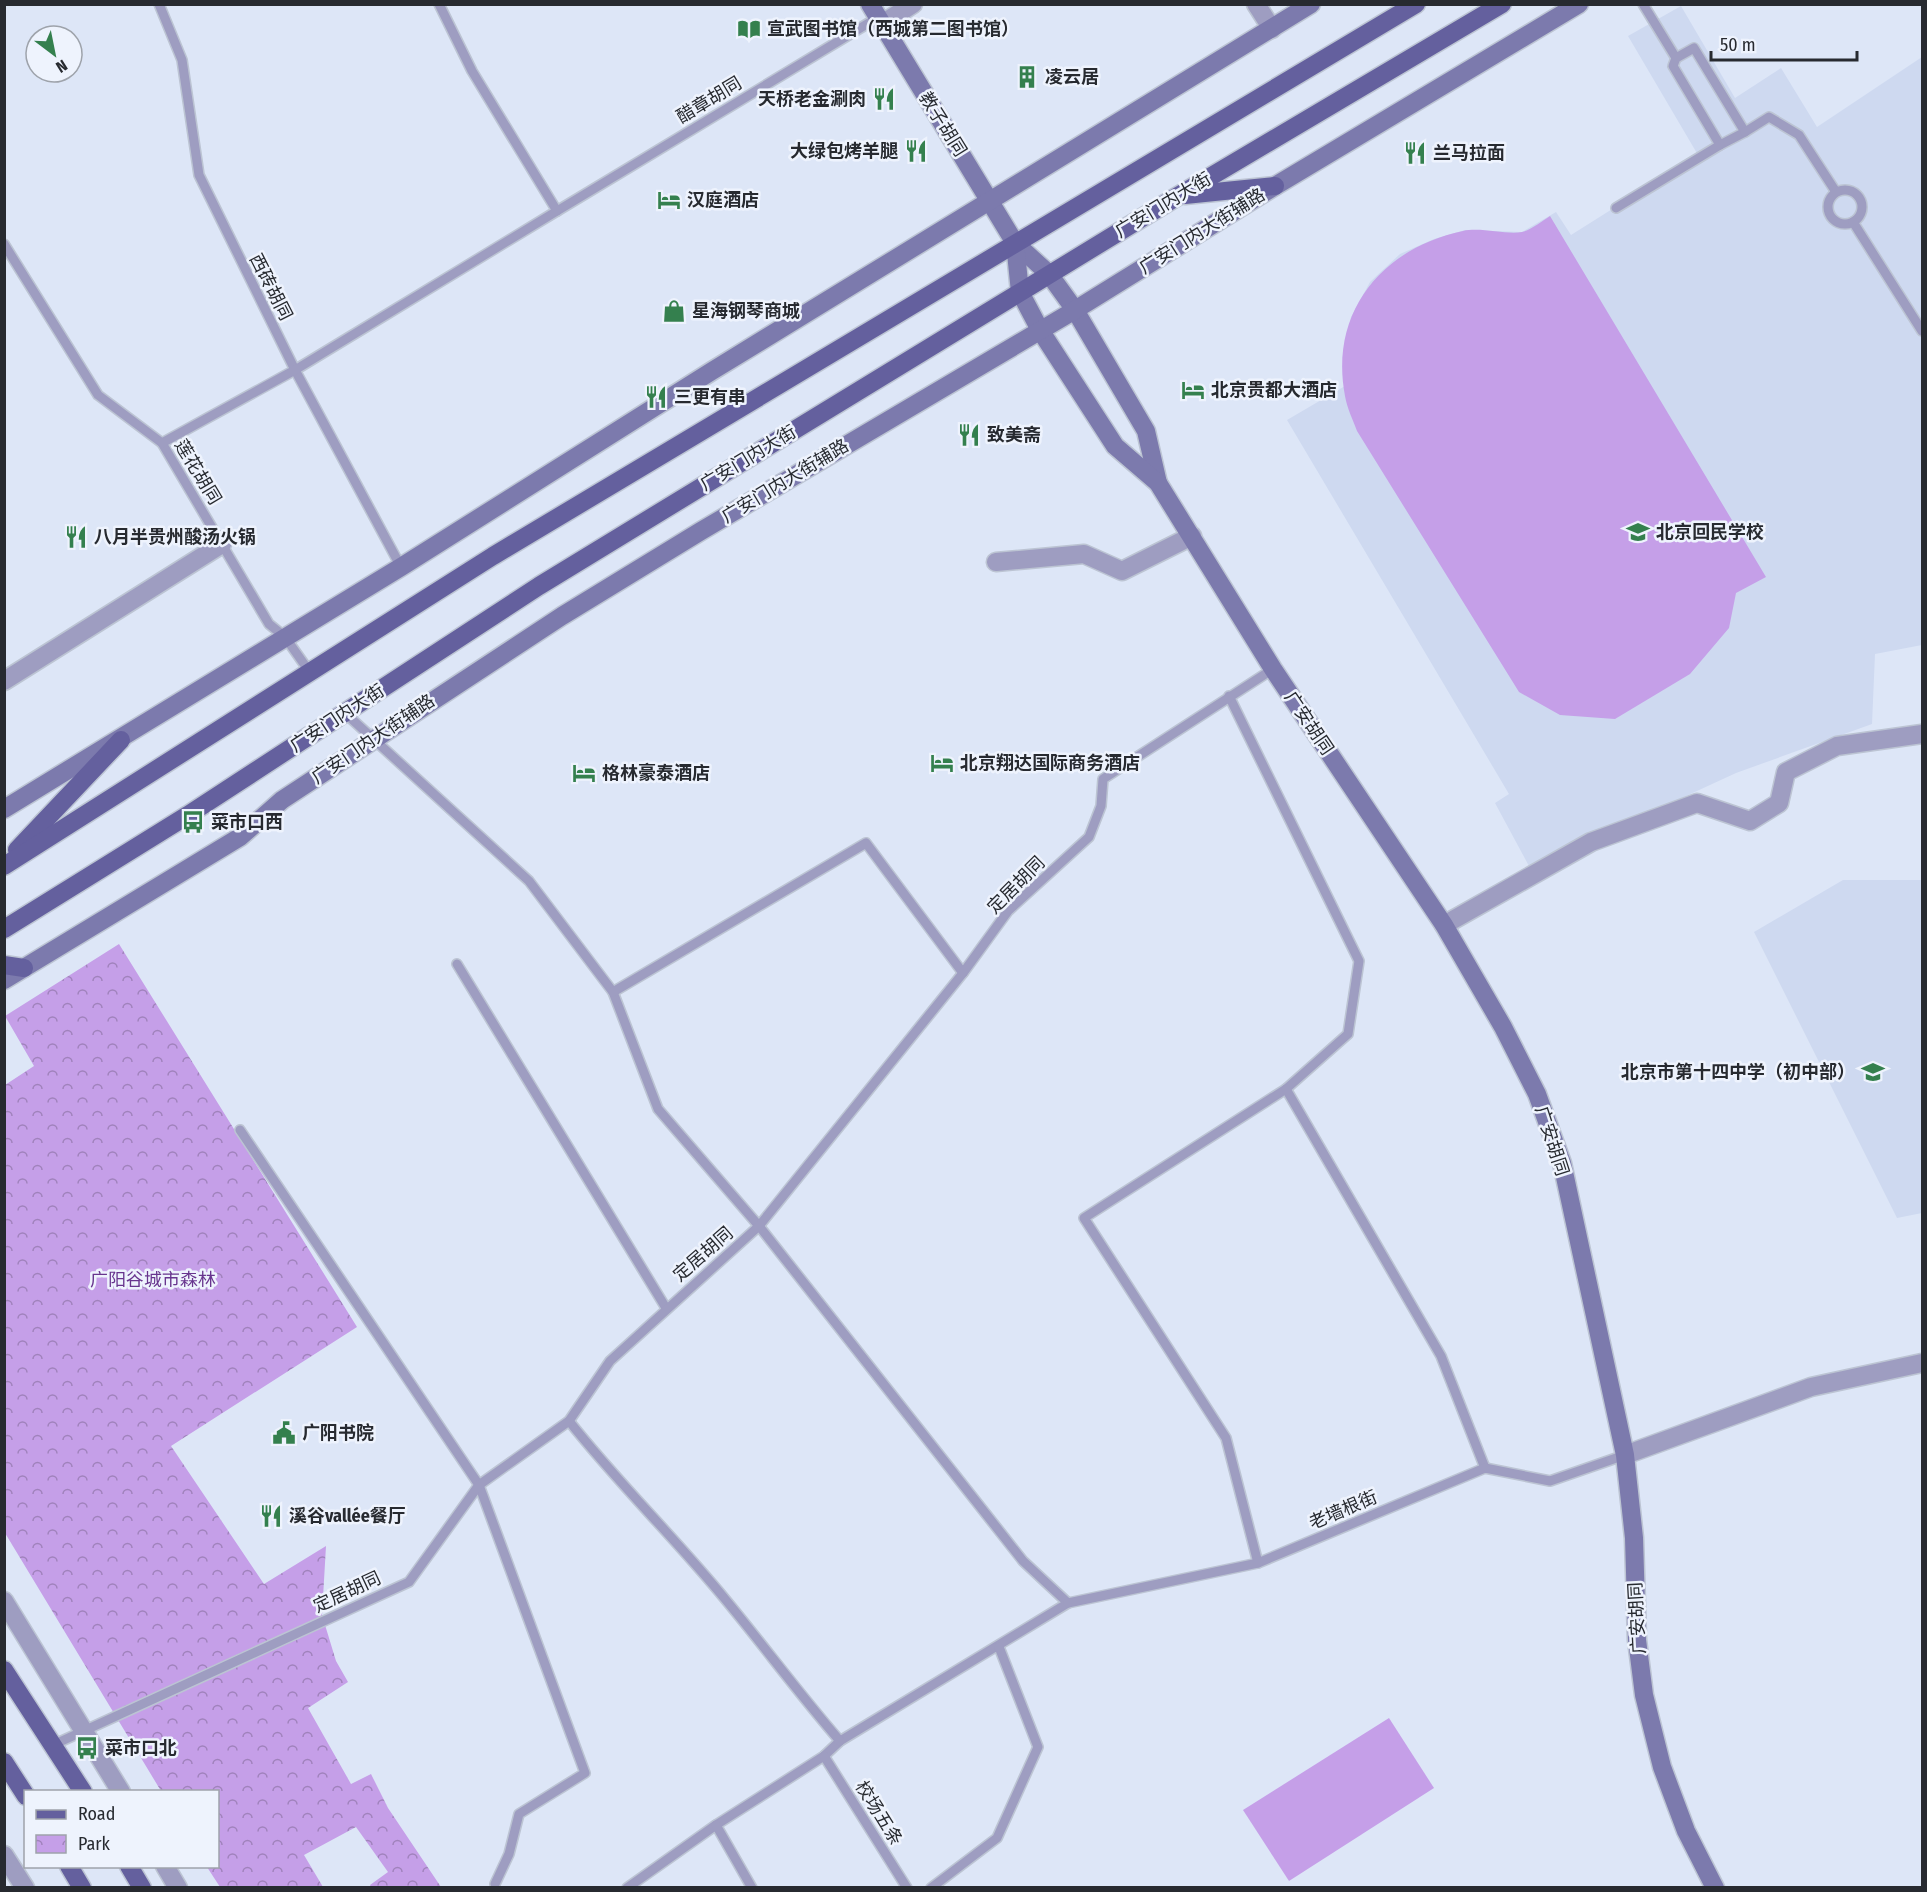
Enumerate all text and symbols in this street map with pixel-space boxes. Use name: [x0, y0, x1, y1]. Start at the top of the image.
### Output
library icon: 宣武图书馆（西城第二图书馆）: [736, 16, 762, 42]
place label: 宣武图书馆（西城第二图书馆）: [767, 18, 1019, 40]
north arrow: [24, 24, 84, 84]
scale bar: [1711, 24, 1856, 62]
text: 50 m: [1720, 34, 1756, 56]
text: N: [53, 56, 71, 77]
building icon: 凌云居: [1014, 64, 1040, 90]
place label: 凌云居: [1045, 66, 1099, 88]
street label: 醋章胡同: [672, 72, 746, 128]
restaurant icon: 天桥老金涮肉: [871, 86, 897, 112]
place label: 天桥老金涮肉: [758, 88, 866, 110]
street label: 教子胡同: [915, 88, 971, 160]
restaurant icon: 大绿包烤羊腿: [903, 138, 929, 164]
place label: 大绿包烤羊腿: [790, 140, 898, 162]
restaurant icon: 兰马拉面: [1402, 140, 1428, 166]
place label: 兰马拉面: [1433, 142, 1505, 164]
street label: 广安门内大街: [1111, 168, 1215, 242]
street label: 广安门内大街辅路: [1135, 184, 1269, 278]
hotel icon: 汉庭酒店: [656, 187, 682, 213]
place label: 汉庭酒店: [687, 189, 759, 211]
street label: 西砖胡同: [245, 250, 297, 324]
shop icon: 星海钢琴商城: [661, 298, 687, 324]
place label: 星海钢琴商城: [692, 300, 800, 322]
hotel icon: 北京贵都大酒店: [1180, 377, 1206, 403]
place label: 北京贵都大酒店: [1211, 379, 1337, 401]
restaurant icon: 三更有串: [643, 384, 669, 410]
place label: 三更有串: [674, 386, 746, 408]
street label: 广安门内大街: [696, 421, 800, 495]
restaurant icon: 致美斋: [956, 422, 982, 448]
place label: 致美斋: [987, 424, 1041, 446]
street label: 广安门内大街辅路: [718, 434, 852, 528]
street label: 莲花胡同: [170, 435, 226, 509]
school or university icon: 北京回民学校: [1625, 519, 1651, 545]
place label: 北京回民学校: [1656, 521, 1764, 543]
restaurant icon: 八月半贵州酸汤火锅: [63, 524, 89, 550]
place label: 八月半贵州酸汤火锅: [94, 526, 256, 548]
street label: 广安门内大街: [286, 679, 388, 757]
street label: 广安胡同: [1280, 687, 1338, 759]
street label: 广安门内大街辅路: [307, 690, 439, 788]
hotel icon: 北京翔达国际商务酒店: [929, 750, 955, 776]
place label: 北京翔达国际商务酒店: [960, 752, 1140, 774]
hotel icon: 格林豪泰酒店: [571, 760, 597, 786]
place label: 格林豪泰酒店: [602, 762, 710, 784]
bus stop icon: 菜市口西: [180, 809, 206, 835]
place label: 菜市口西: [211, 811, 283, 833]
street label: 定居胡同: [983, 852, 1049, 918]
school or university icon: 北京市第十四中学（初中部）: [1860, 1059, 1886, 1085]
place label: 北京市第十四中学（初中部）: [1621, 1061, 1855, 1083]
street label: 广安胡同: [1530, 1103, 1574, 1179]
street label: 定居胡同: [669, 1222, 737, 1286]
park label: 广阳谷城市森林: [90, 1269, 216, 1291]
public building icon: 广阳书院: [271, 1420, 297, 1446]
place label: 广阳书院: [302, 1422, 374, 1444]
street label: 老墙根街: [1306, 1486, 1380, 1534]
restaurant icon: 溪谷vallée餐厅: [258, 1503, 284, 1529]
place label: 溪谷vallée餐厅: [289, 1505, 406, 1527]
street label: 定居胡同: [310, 1567, 384, 1617]
street label: 广安胡同: [1624, 1581, 1650, 1655]
bus stop icon: 菜市口北: [74, 1735, 100, 1761]
place label: 菜市口北: [105, 1737, 177, 1759]
street label: 校场五条: [851, 1777, 907, 1849]
legend: [24, 1790, 219, 1868]
text: Road: [78, 1803, 115, 1825]
text: Park: [78, 1833, 111, 1855]

